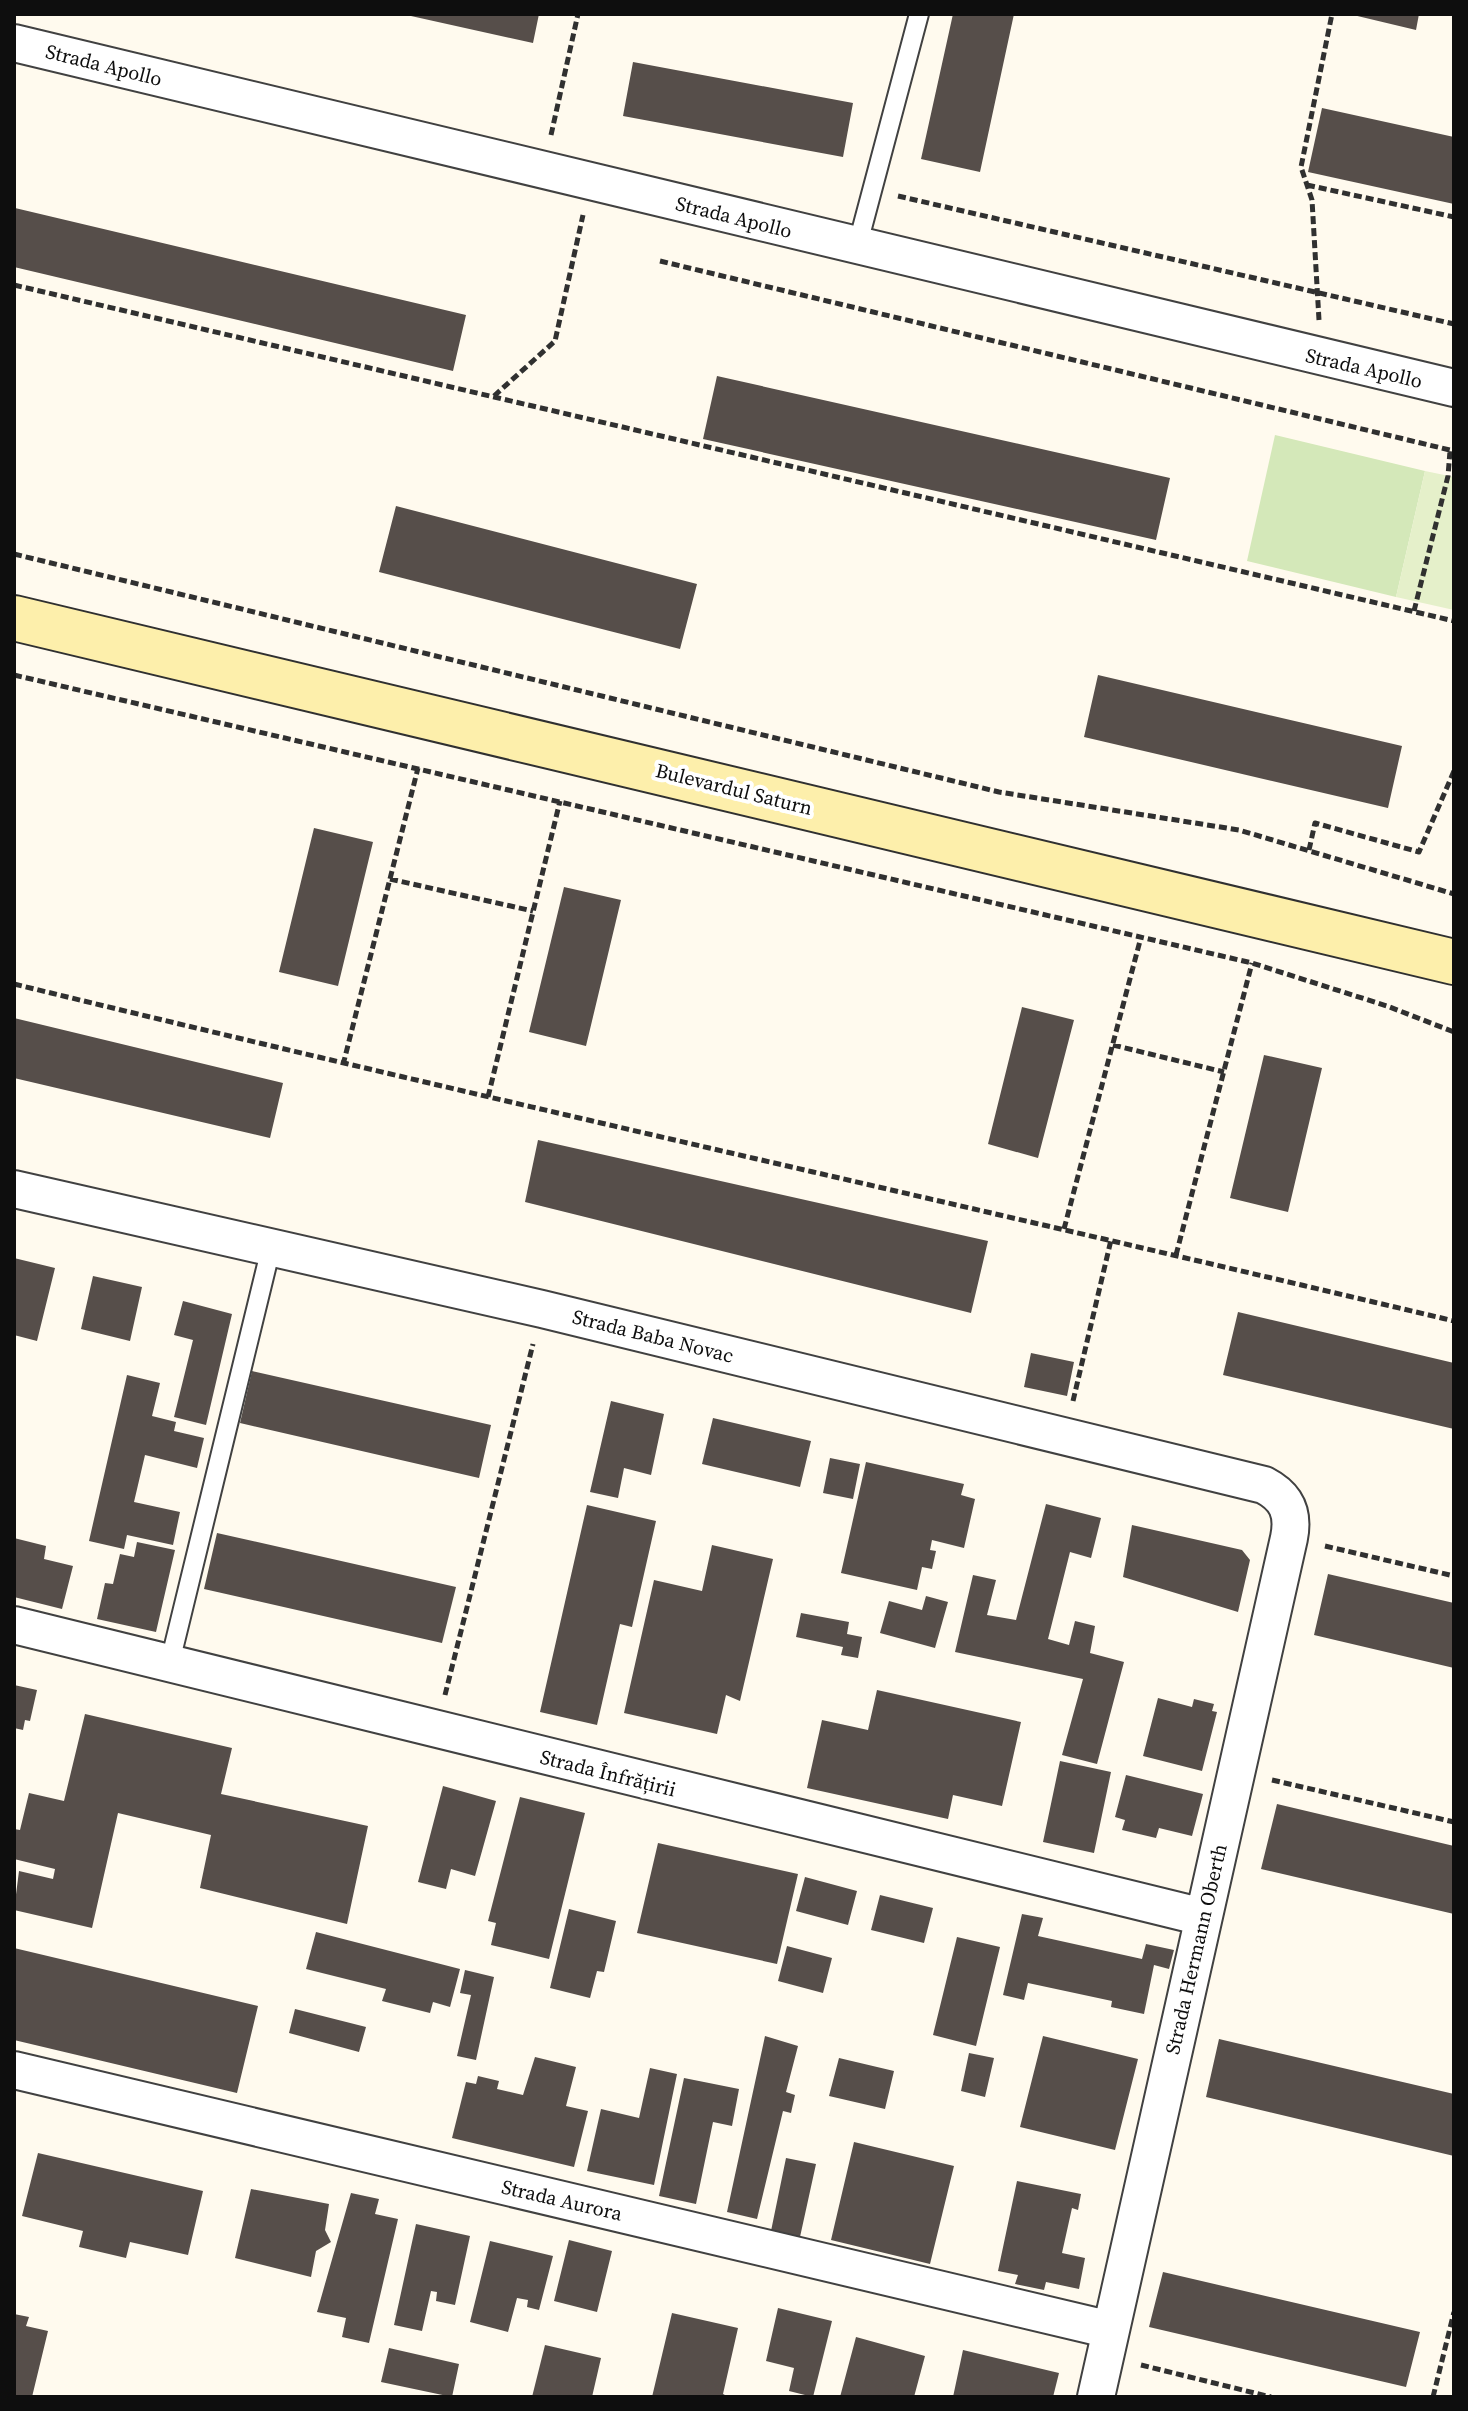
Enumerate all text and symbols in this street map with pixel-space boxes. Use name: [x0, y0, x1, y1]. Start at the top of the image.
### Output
street label: Strada Apollo: [43, 37, 165, 93]
street label: Strada Apollo: [673, 189, 795, 245]
street label: Strada Apollo: [1303, 341, 1425, 395]
street label: Bulevardul Saturn: [653, 756, 815, 822]
street label: Strada Baba Novac: [569, 1302, 737, 1370]
street label: Strada Înfrățirii: [537, 1743, 679, 1803]
street label: Strada Hermann Oberth: [1158, 1841, 1234, 2057]
street label: Strada Aurora: [499, 2173, 626, 2228]

